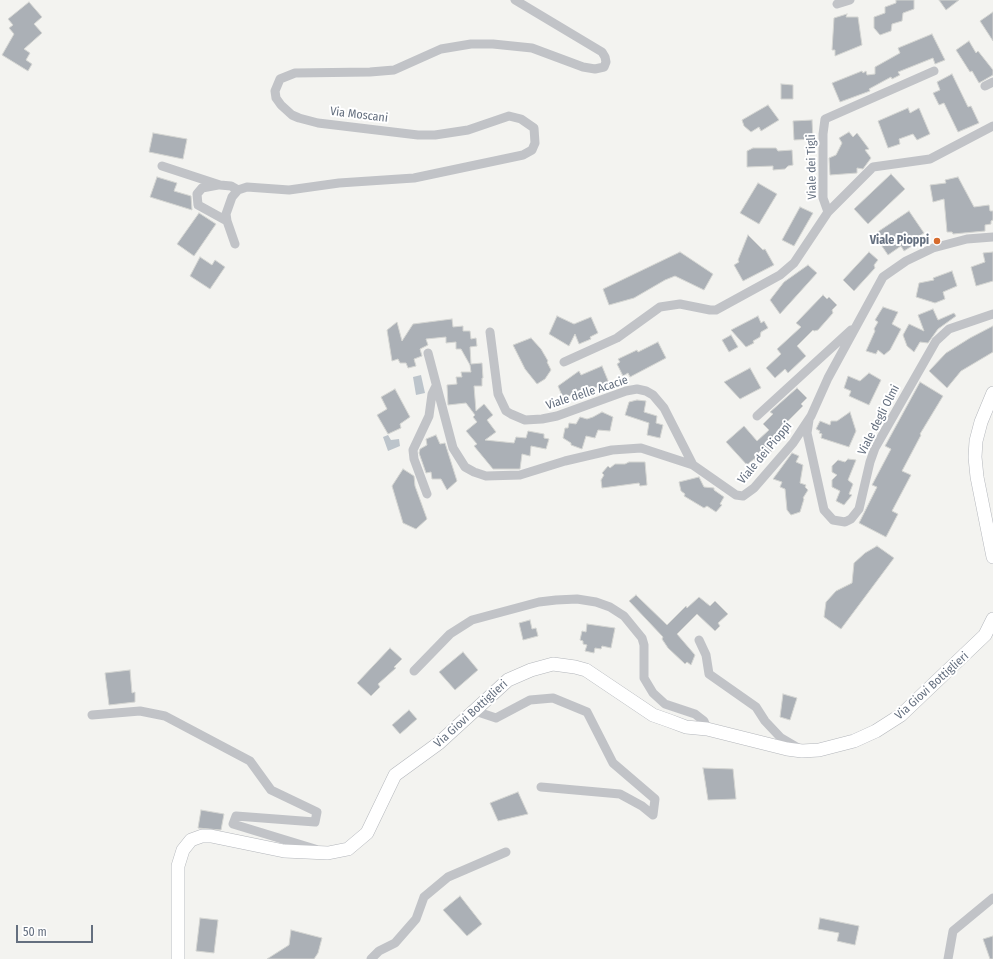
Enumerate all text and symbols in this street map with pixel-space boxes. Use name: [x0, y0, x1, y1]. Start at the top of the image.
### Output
street label: Via Moscani: [329, 104, 389, 126]
street label: Viale dei Tigli: [804, 134, 820, 200]
place label: Viale Pioppi: [870, 234, 929, 248]
marker: Viale Pioppi: [932, 236, 942, 246]
street label: Viale delle Acacie: [544, 373, 630, 413]
street label: Viale degli Olmi: [855, 383, 903, 457]
street label: Viale dei Pioppi: [735, 419, 795, 487]
street label: Via Giovi Bottiglieri: [892, 649, 972, 723]
street label: Via Giovi Bottiglieri: [431, 677, 511, 751]
scale bar: [18, 917, 95, 943]
text: 50 m: [23, 925, 47, 939]

